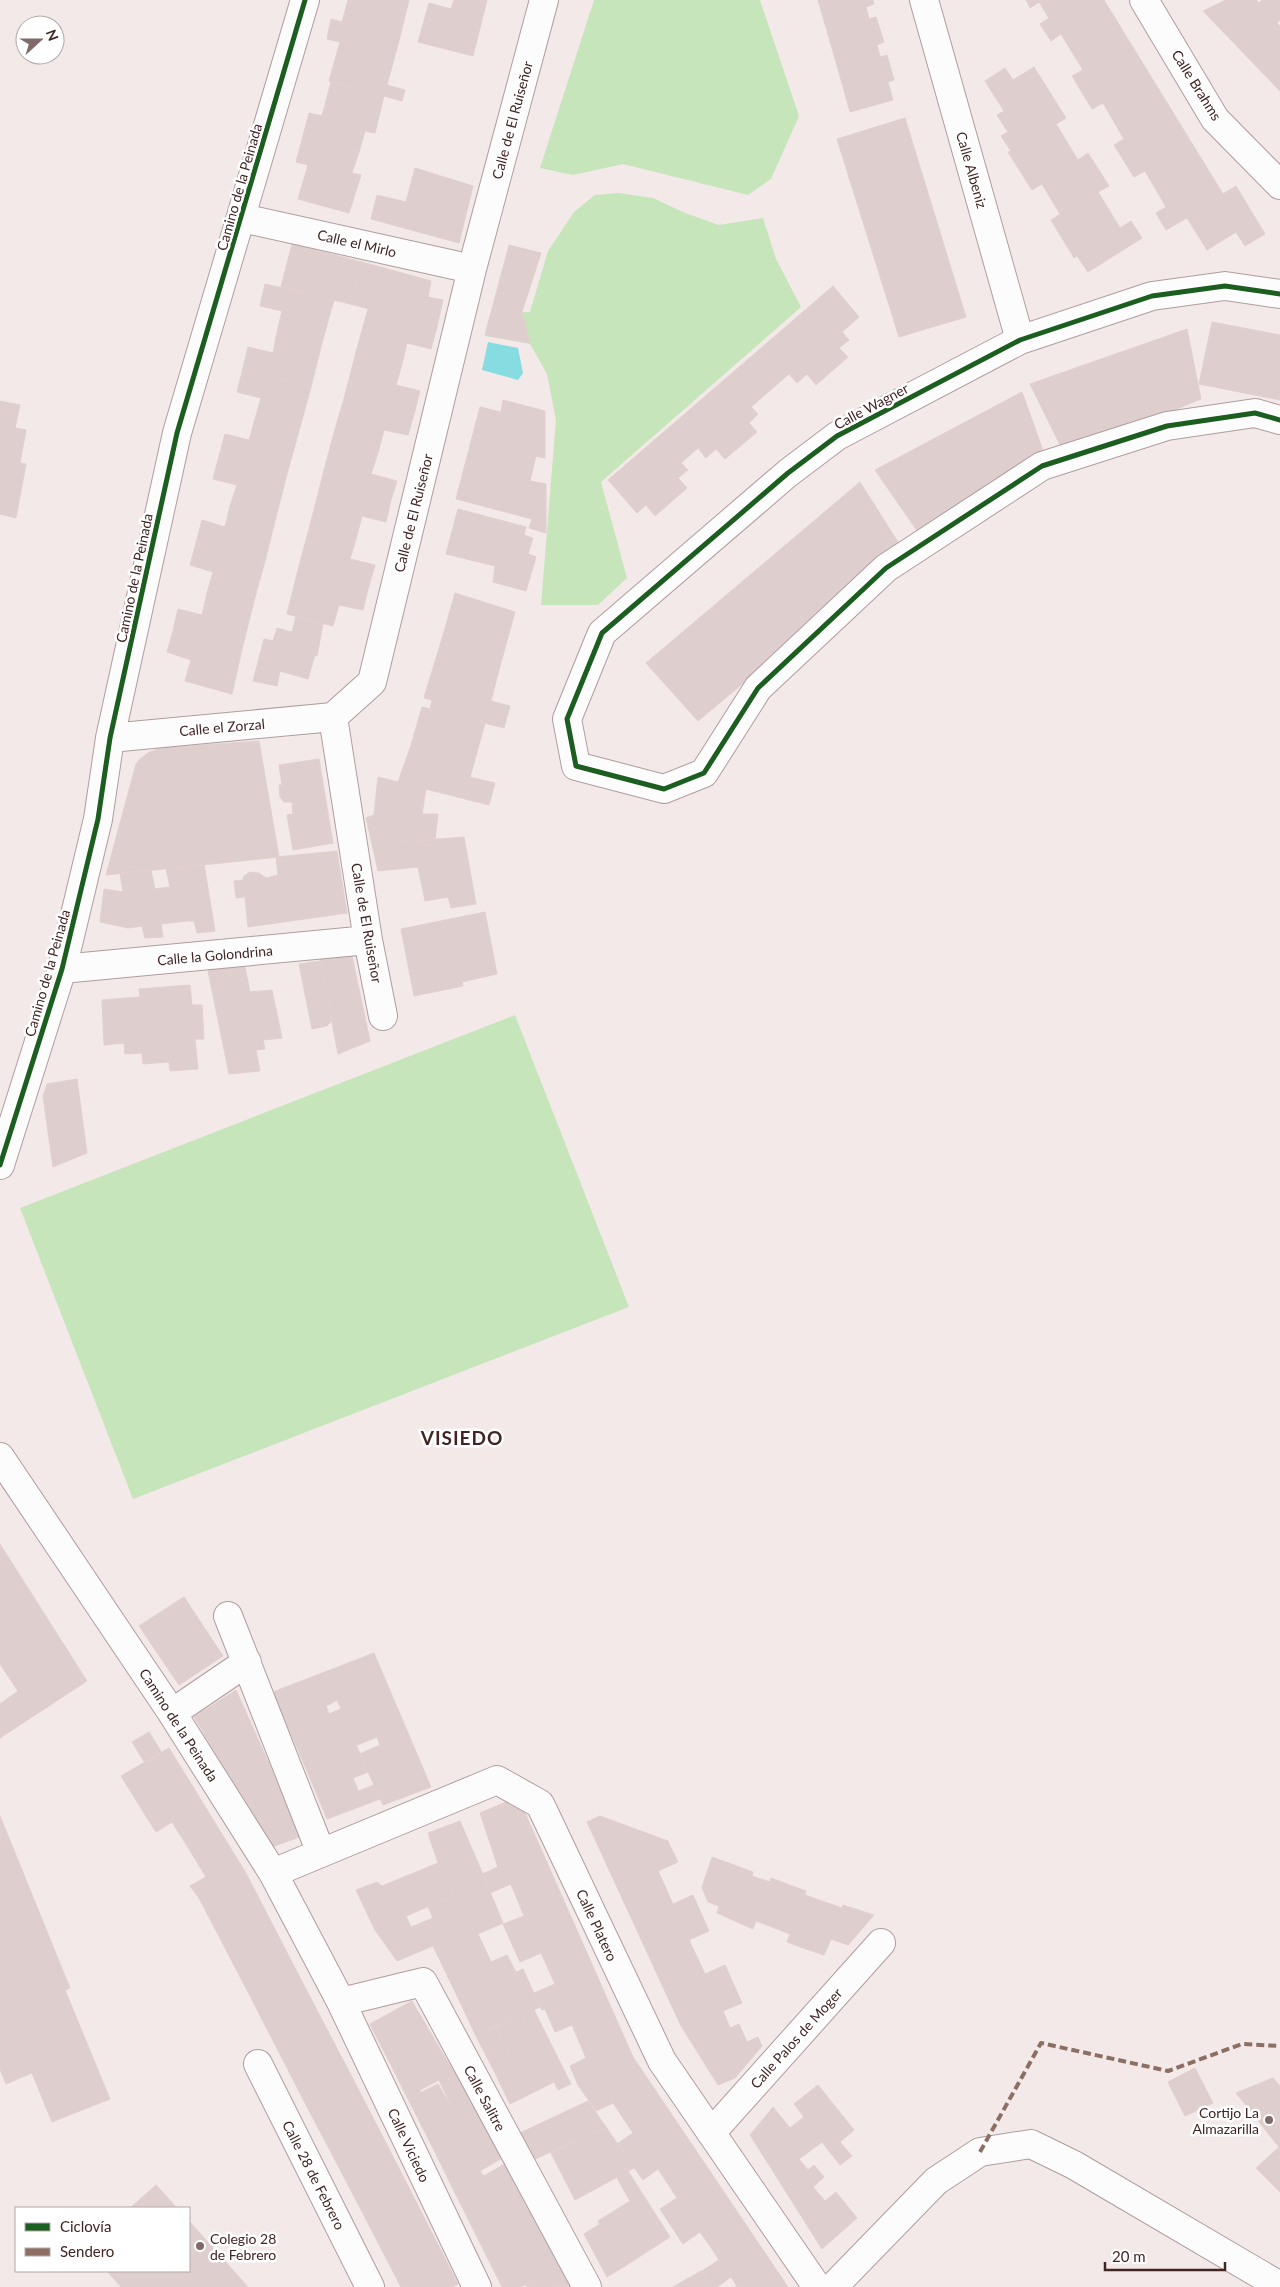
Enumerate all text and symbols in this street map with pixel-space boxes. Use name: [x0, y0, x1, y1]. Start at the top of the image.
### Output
north arrow: [15, 15, 65, 65]
text: N: [43, 27, 62, 43]
street label: Calle Brahms: [1169, 47, 1225, 123]
street label: Calle de El Ruiseñor: [488, 59, 536, 181]
street label: Camino de la Peinada: [213, 121, 265, 253]
street label: Calle Albeniz: [953, 130, 991, 210]
street label: Calle el Mirlo: [316, 226, 398, 260]
street label: Calle Wagner: [831, 379, 911, 433]
street label: Calle de El Ruiseñor: [390, 452, 436, 574]
street label: Camino de la Peinada: [112, 512, 156, 644]
street label: Calle el Zorzal: [178, 715, 266, 739]
street label: Calle de El Ruiseñor: [348, 862, 386, 984]
street label: Camino de la Peinada: [21, 907, 73, 1039]
street label: Calle la Golondrina: [157, 941, 274, 969]
district label: VISIEDO: [420, 1426, 503, 1449]
street label: Camino de la Peinada: [136, 1665, 222, 1785]
street label: Calle Platero: [573, 1886, 621, 1964]
street label: Calle Palos de Moger: [746, 1984, 846, 2092]
street label: Calle Salitre: [461, 2062, 509, 2134]
place label: Cortijo La Almazarilla: [1192, 2104, 1259, 2137]
street label: Calle Viciedo: [385, 2105, 434, 2185]
marker: Cortijo La Almazarilla: [1263, 2114, 1275, 2126]
street label: Calle 28 de Febrero: [279, 2118, 349, 2232]
legend: [15, 2207, 190, 2272]
text: Ciclovía: [60, 2217, 111, 2235]
place label: Colegio 28 de Febrero: [210, 2230, 276, 2263]
marker: Colegio 28 de Febrero: [194, 2240, 206, 2252]
scale bar: [1105, 2240, 1225, 2272]
text: Sendero: [60, 2242, 114, 2260]
text: 20 m: [1112, 2247, 1146, 2265]

